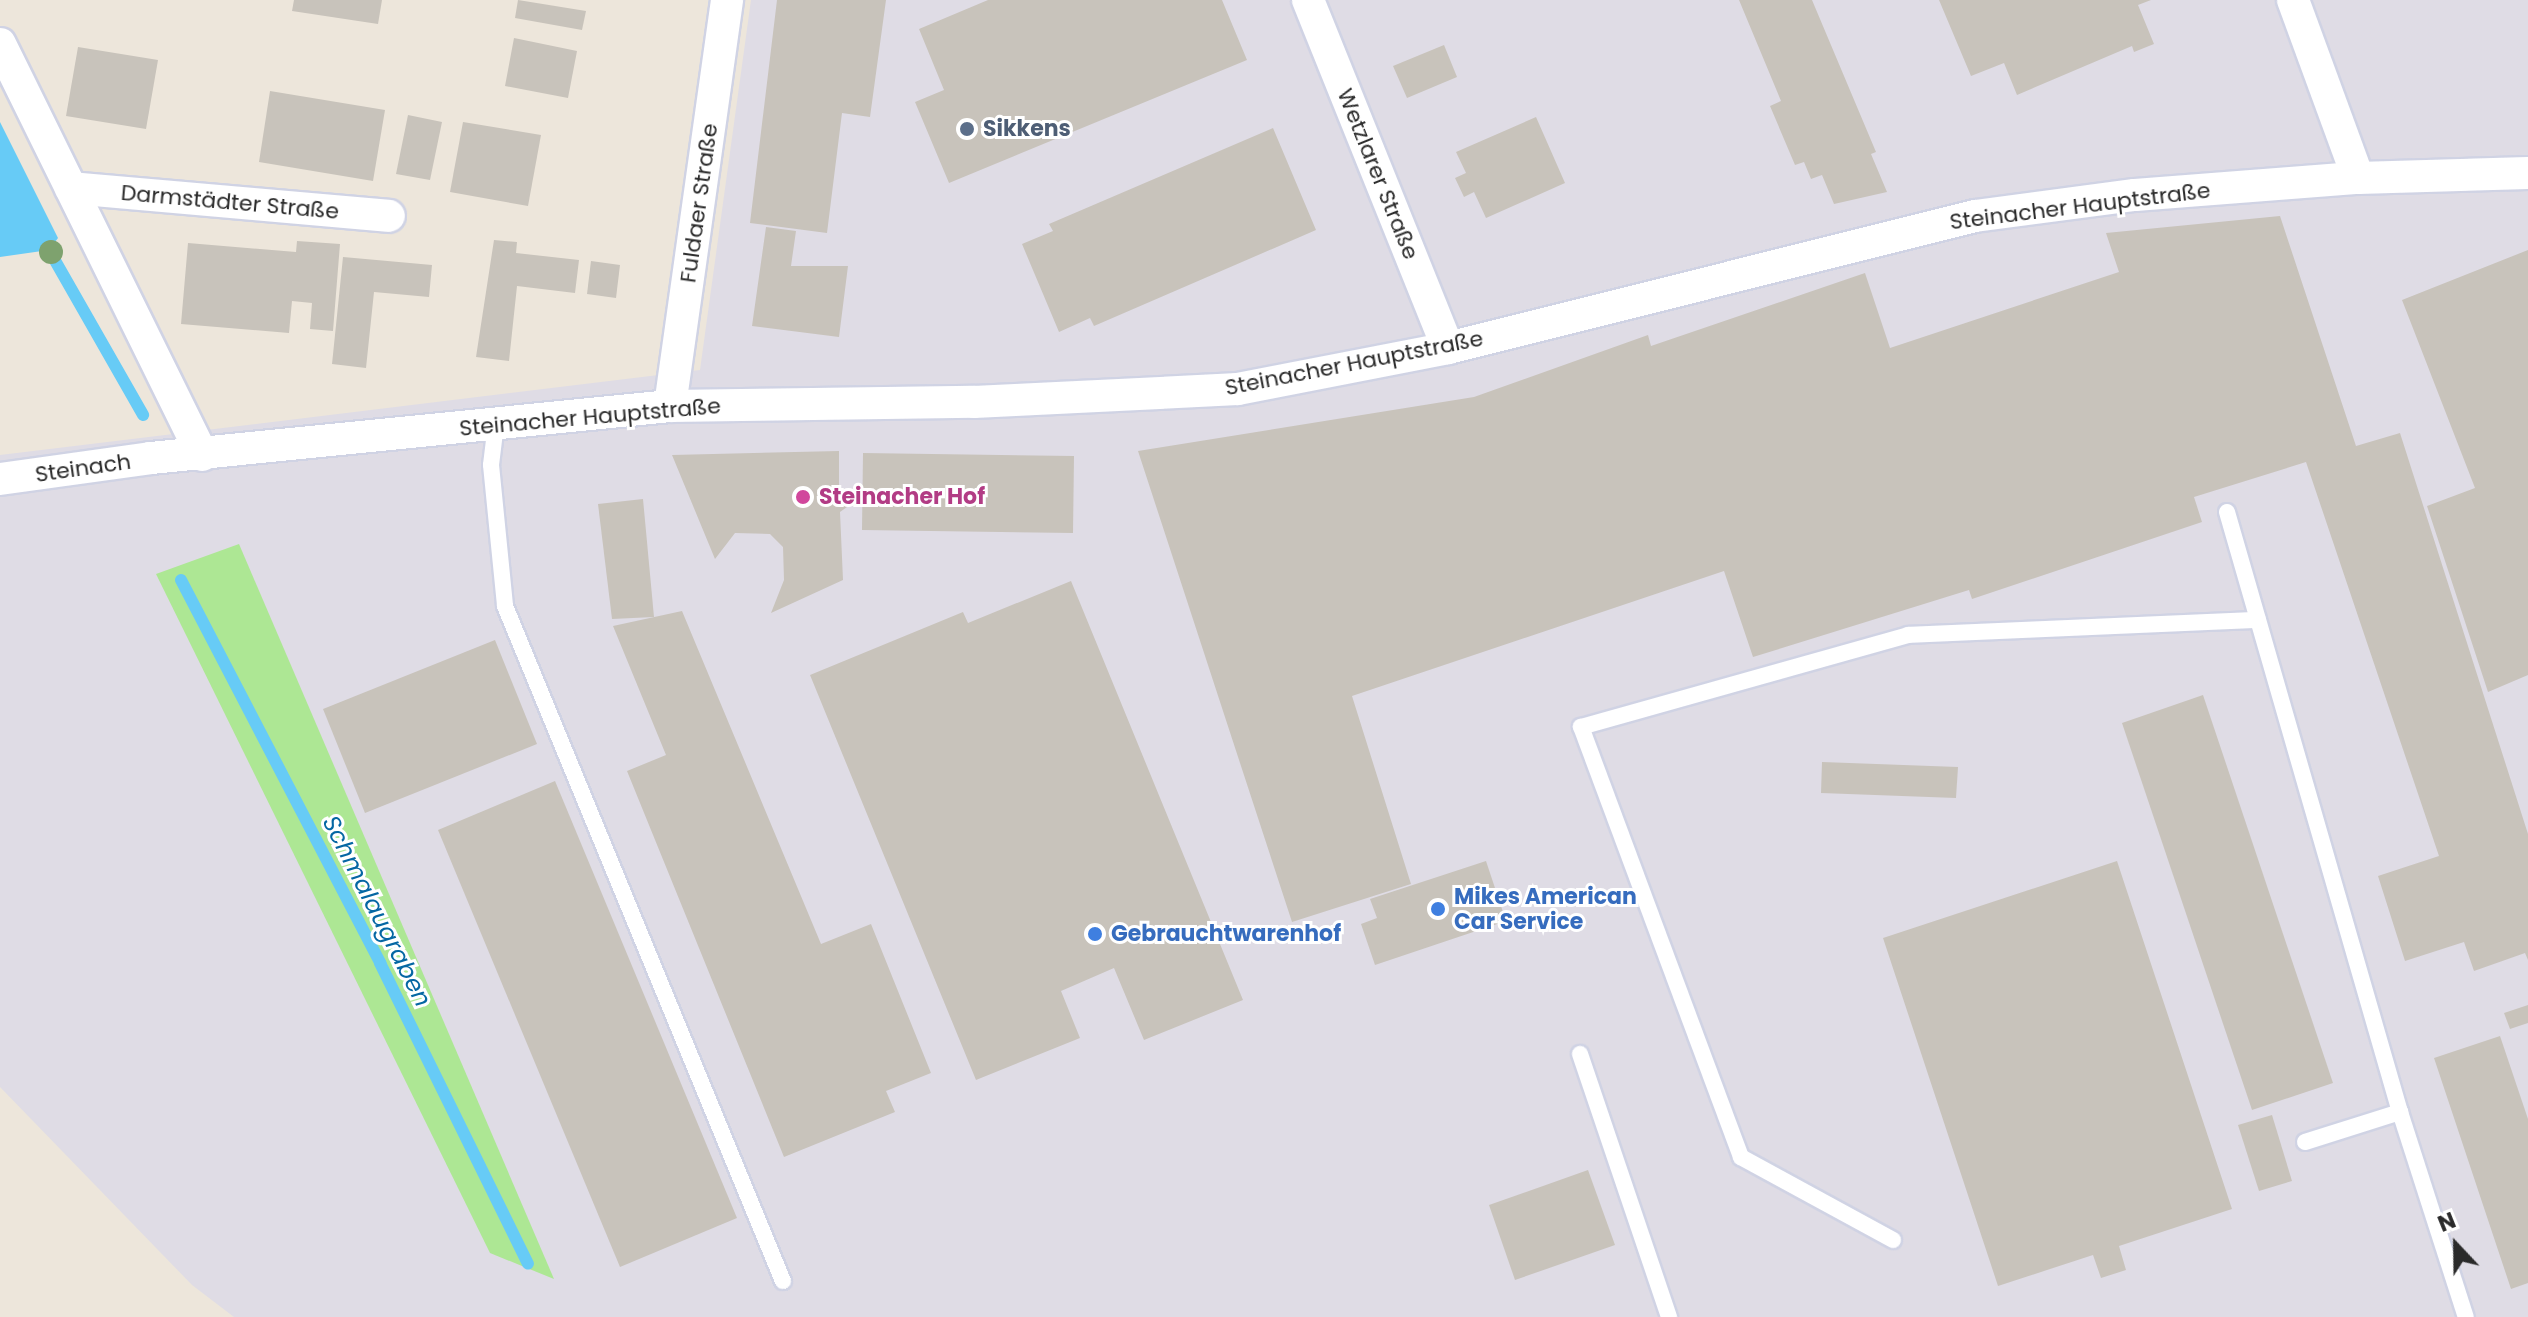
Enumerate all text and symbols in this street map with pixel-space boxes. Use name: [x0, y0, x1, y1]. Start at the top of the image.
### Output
street label: Wetzlarer Straße: [1332, 85, 1424, 263]
place label: Sikkens: [983, 116, 1071, 142]
marker: Sikkens: [958, 120, 976, 138]
street label: Fuldaer Straße: [675, 122, 723, 284]
street label: Steinacher Hauptstraße: [1948, 177, 2212, 235]
street label: Darmstädter Straße: [120, 179, 340, 225]
street label: Steinacher Hauptstraße: [1223, 325, 1485, 401]
street label: Steinacher Hauptstraße: [458, 392, 722, 442]
street label: Steinach: [33, 448, 133, 488]
place label: Steinacher Hof: [819, 484, 985, 510]
marker: Steinacher Hof: [794, 488, 812, 506]
water label: Schmalaugraben: [316, 811, 438, 1011]
place label: Mikes American Car Service: [1454, 883, 1637, 934]
marker: Mikes American Car Service: [1429, 900, 1447, 918]
place label: Gebrauchtwarenhof: [1111, 921, 1341, 947]
marker: Gebrauchtwarenhof: [1086, 925, 1104, 943]
north arrow: [2416, 1205, 2496, 1285]
text: N: [2433, 1205, 2460, 1240]

